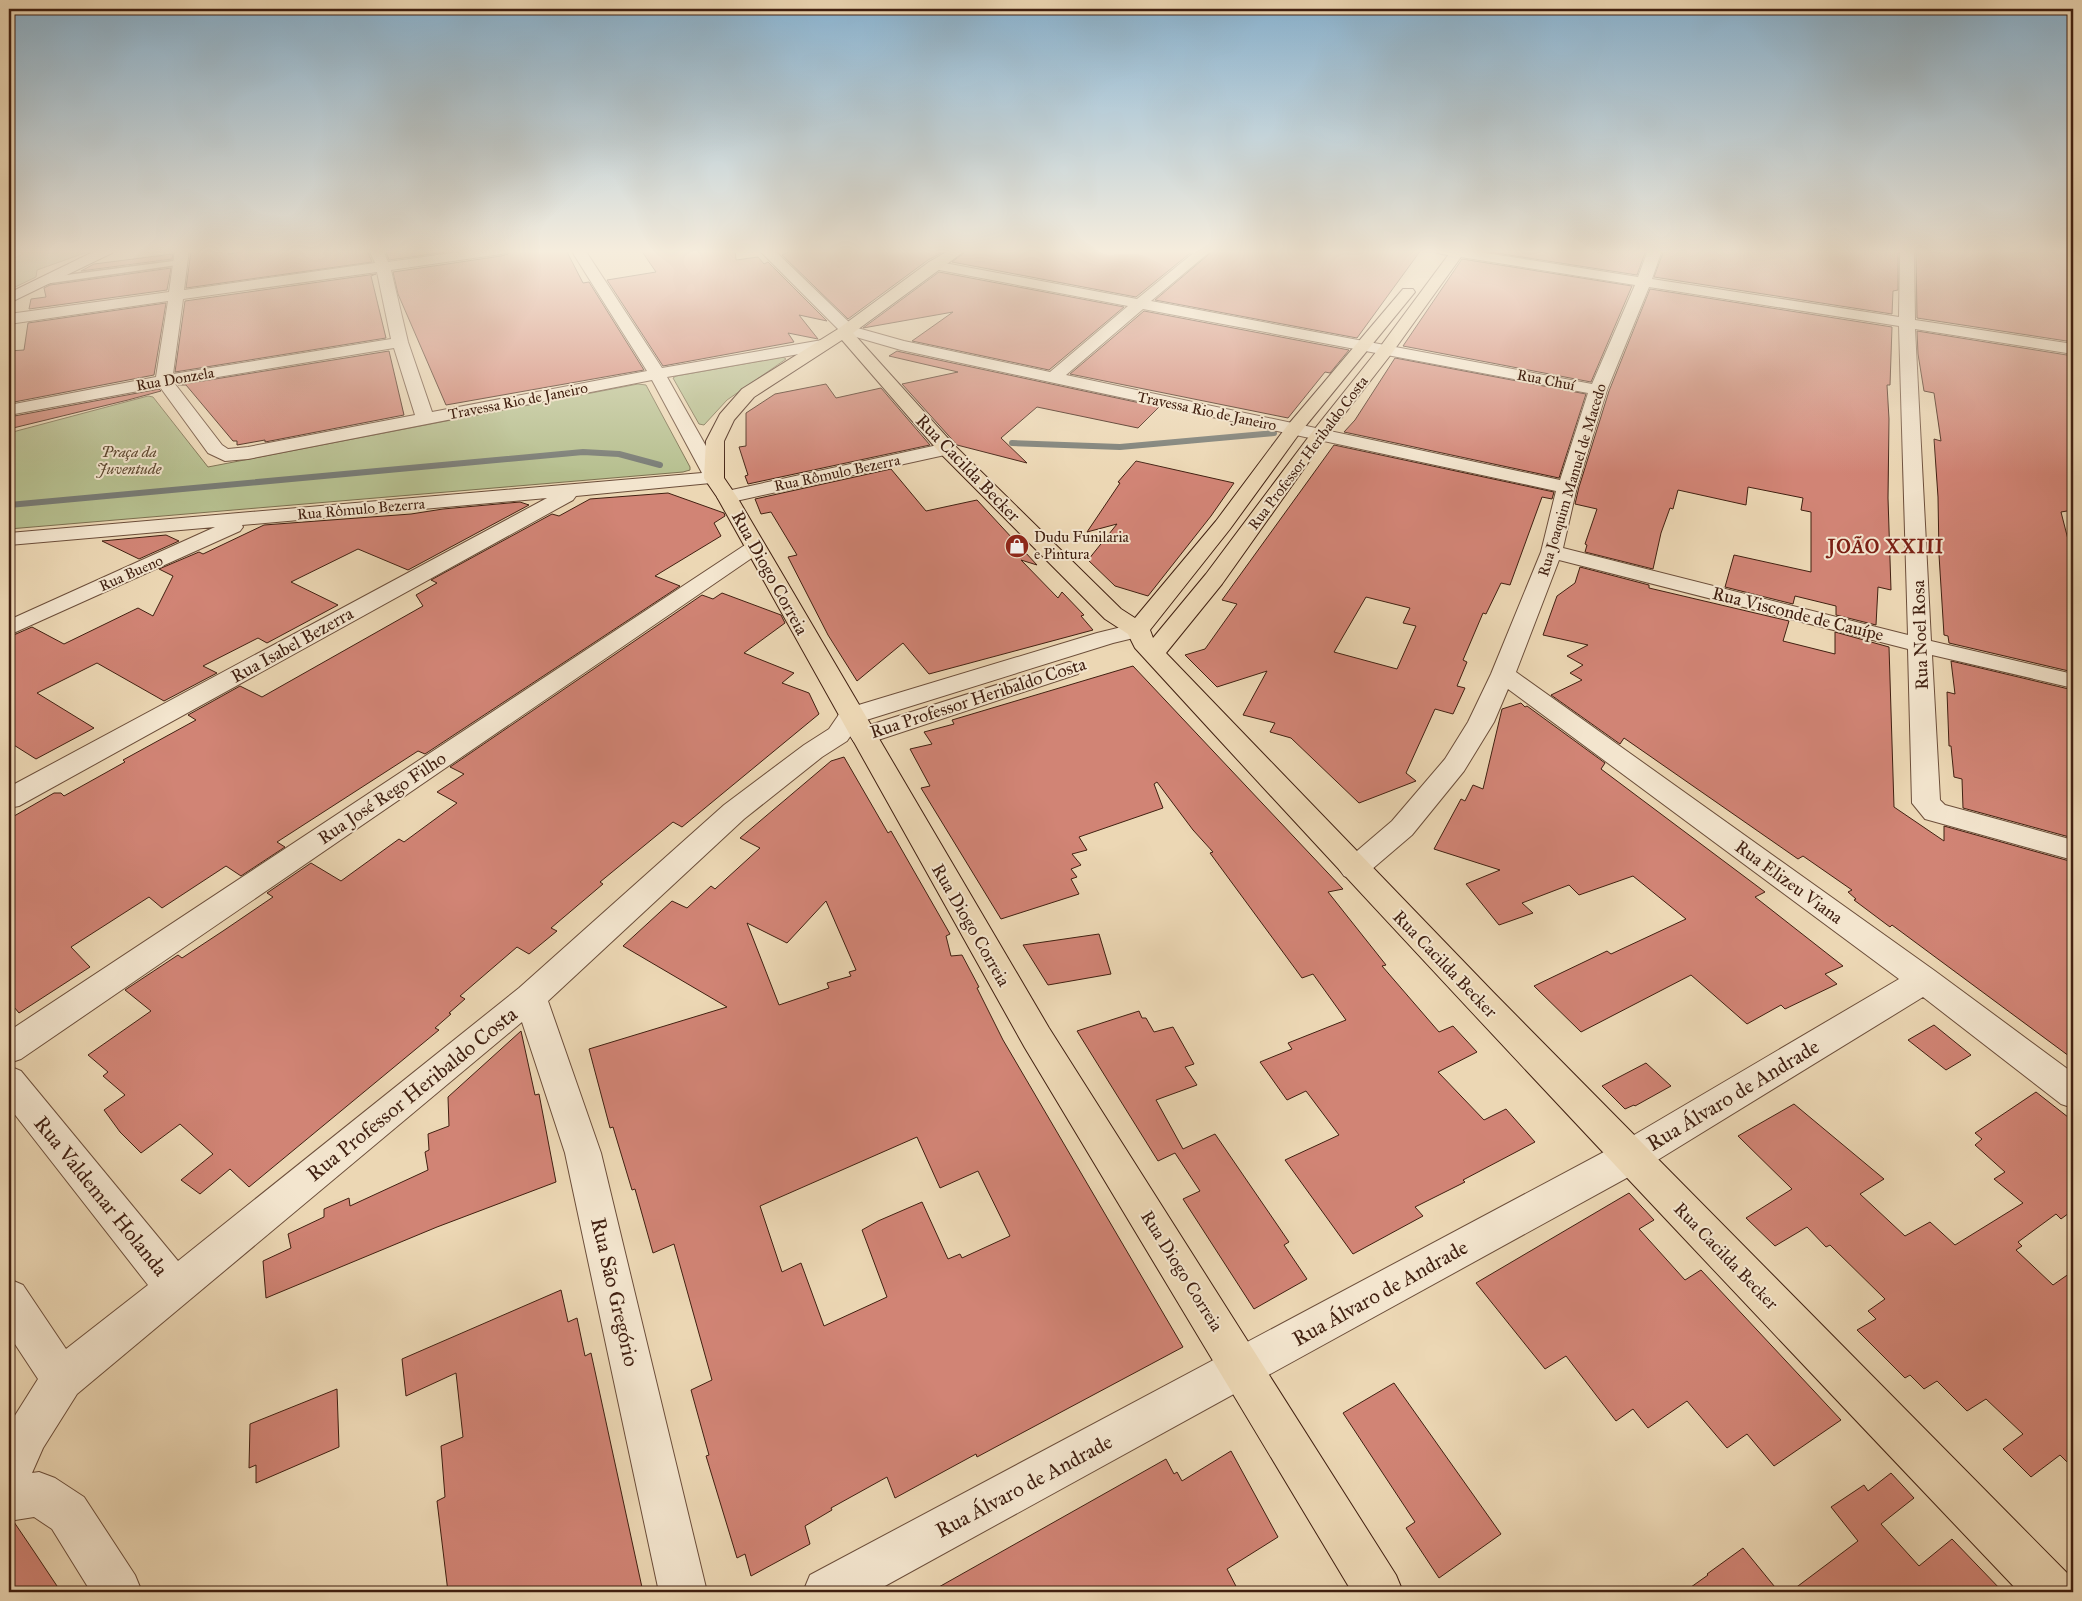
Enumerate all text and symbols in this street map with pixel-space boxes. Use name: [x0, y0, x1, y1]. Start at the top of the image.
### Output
street label: Rua Donzela: [134, 363, 216, 395]
street label: Rua Chuí: [1516, 366, 1577, 395]
street label: Rua Professor Heribaldo Costa: [1244, 372, 1372, 534]
street label: Travessa Rio de Janeiro: [447, 379, 590, 424]
street label: Rua Joaquim Manuel de Macedo: [1534, 381, 1611, 579]
street label: Travessa Rio de Janeiro: [1136, 387, 1279, 436]
street label: Rua Cacilda Becker: [911, 410, 1025, 526]
park label: Praça da Juventude: [96, 443, 162, 478]
street label: Rua Rômulo Bezerra: [772, 451, 902, 495]
street label: Rua Rômulo Bezerra: [296, 494, 426, 524]
street label: Rua Diogo Correia: [726, 507, 813, 640]
place label: Dudu Funilaria e Pintura: [1034, 528, 1130, 563]
shop icon: Dudu Funilaria e Pintura: [1004, 533, 1030, 559]
district label: JOÃO XXIII: [1825, 535, 1944, 559]
street label: Rua Bueno: [96, 551, 166, 595]
street label: Rua Noel Rosa: [1907, 579, 1933, 690]
street label: Rua Visconde de Cauípe: [1710, 582, 1886, 646]
street label: Rua Isabel Bezerra: [227, 602, 357, 688]
street label: Rua Professor Heribaldo Costa: [867, 653, 1089, 743]
street label: Rua José Rego Filho: [314, 747, 451, 850]
street label: Rua Elizeu Viana: [1731, 835, 1848, 929]
street label: Rua Diogo Correia: [926, 860, 1015, 991]
street label: Rua Cacilda Becker: [1388, 906, 1502, 1022]
street label: Rua Professor Heribaldo Costa: [302, 1001, 523, 1187]
street label: Rua Álvaro de Andrade: [1642, 1033, 1824, 1157]
street label: Rua Valdemar Holanda: [28, 1111, 174, 1281]
street label: Rua Cacilda Becker: [1669, 1198, 1783, 1314]
street label: Rua Diogo Correia: [1135, 1207, 1228, 1336]
street label: Rua São Gregório: [585, 1215, 645, 1369]
street label: Rua Álvaro de Andrade: [1288, 1234, 1472, 1352]
street label: Rua Álvaro de Andrade: [931, 1428, 1117, 1544]

